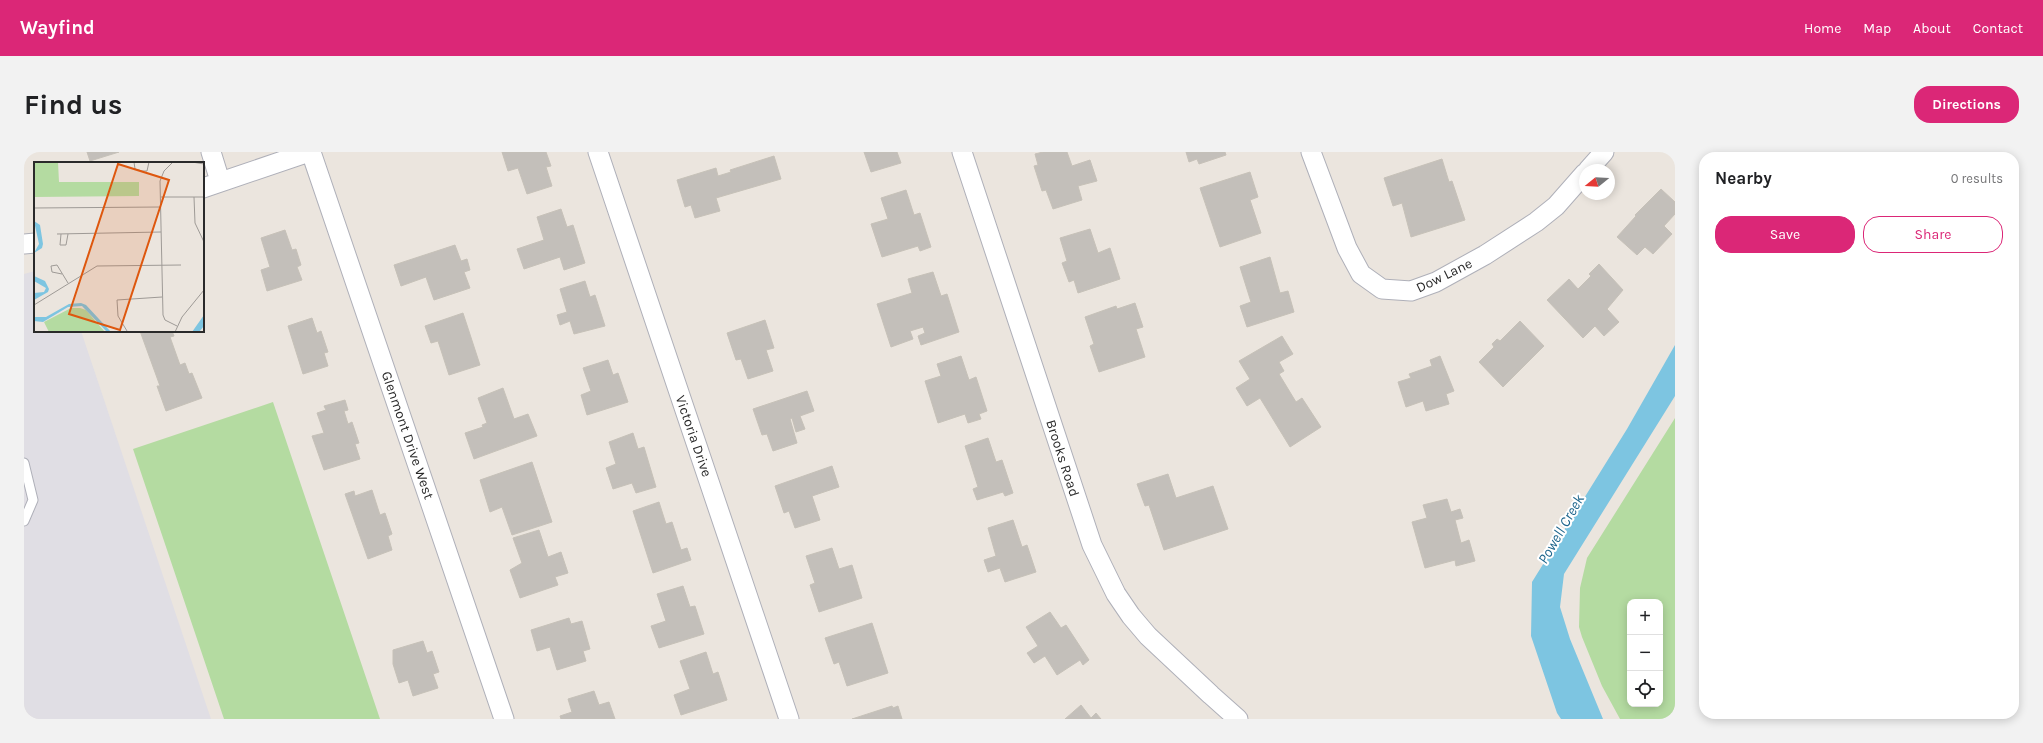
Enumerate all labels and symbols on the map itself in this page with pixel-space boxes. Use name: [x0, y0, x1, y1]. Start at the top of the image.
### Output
inset map: [34, 162, 204, 332]
north arrow: [1579, 164, 1615, 200]
street label: Dow Lane: [1413, 255, 1475, 296]
street label: Glenmont Drive West: [378, 369, 437, 501]
street label: Victoria Drive: [672, 393, 715, 479]
street label: Brooks Road: [1042, 418, 1083, 499]
water label: Powell Creek: [1534, 491, 1588, 567]

